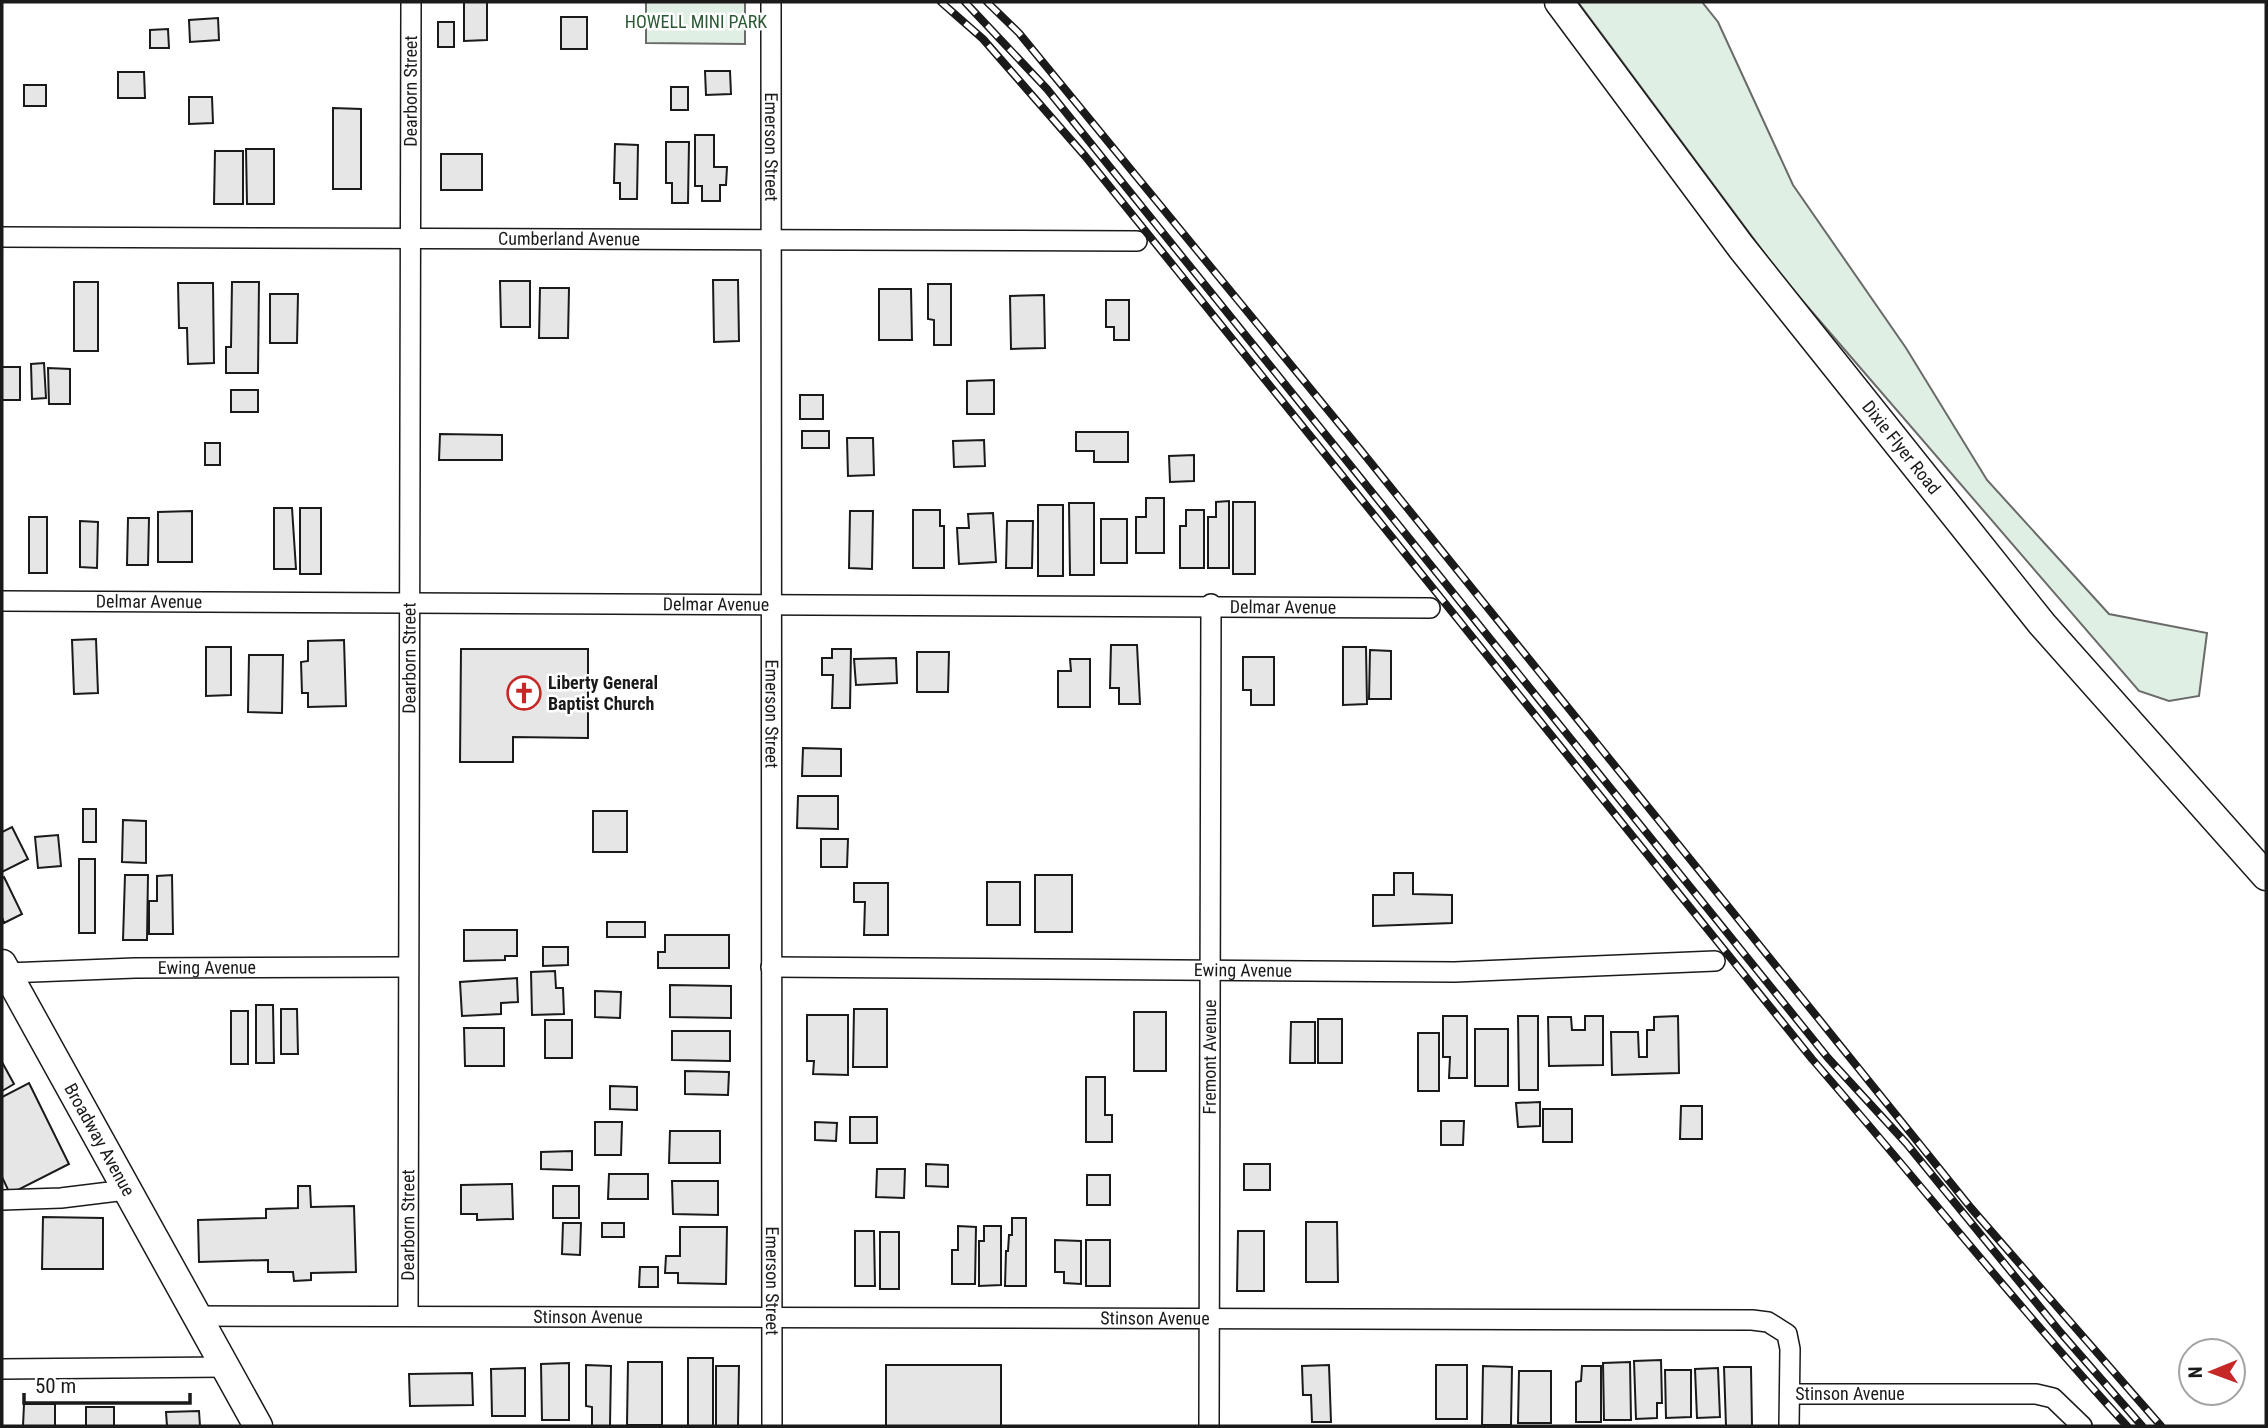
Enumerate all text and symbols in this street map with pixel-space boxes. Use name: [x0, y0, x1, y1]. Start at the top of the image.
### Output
park label: HOWELL MINI PARK: [625, 11, 767, 32]
street label: Dearborn Street: [400, 35, 421, 147]
street label: Emerson Street: [761, 93, 782, 201]
street label: Cumberland Avenue: [498, 228, 640, 249]
street label: Dixie Flyer Road: [1858, 396, 1945, 498]
street label: Delmar Avenue: [96, 590, 202, 612]
street label: Delmar Avenue: [663, 593, 769, 615]
street label: Delmar Avenue: [1230, 596, 1336, 618]
street label: Dearborn Street: [398, 602, 420, 714]
street label: Emerson Street: [761, 660, 783, 768]
place label: Liberty General Baptist Church: [548, 672, 658, 714]
church icon: Liberty General Baptist Church: [505, 674, 543, 712]
street label: Ewing Avenue: [158, 957, 256, 978]
street label: Ewing Avenue: [1194, 959, 1292, 981]
street label: Fremont Avenue: [1199, 1000, 1220, 1114]
street label: Broadway Avenue: [60, 1080, 139, 1200]
street label: Dearborn Street: [397, 1169, 418, 1281]
street label: Emerson Street: [762, 1227, 783, 1335]
street label: Stinson Avenue: [533, 1306, 643, 1327]
street label: Stinson Avenue: [1100, 1307, 1210, 1329]
north arrow: [2177, 1337, 2247, 1407]
scale bar: [24, 1362, 191, 1406]
text: N: [2184, 1366, 2207, 1378]
text: 50 m: [35, 1374, 76, 1398]
street label: Stinson Avenue: [1795, 1383, 1905, 1404]

